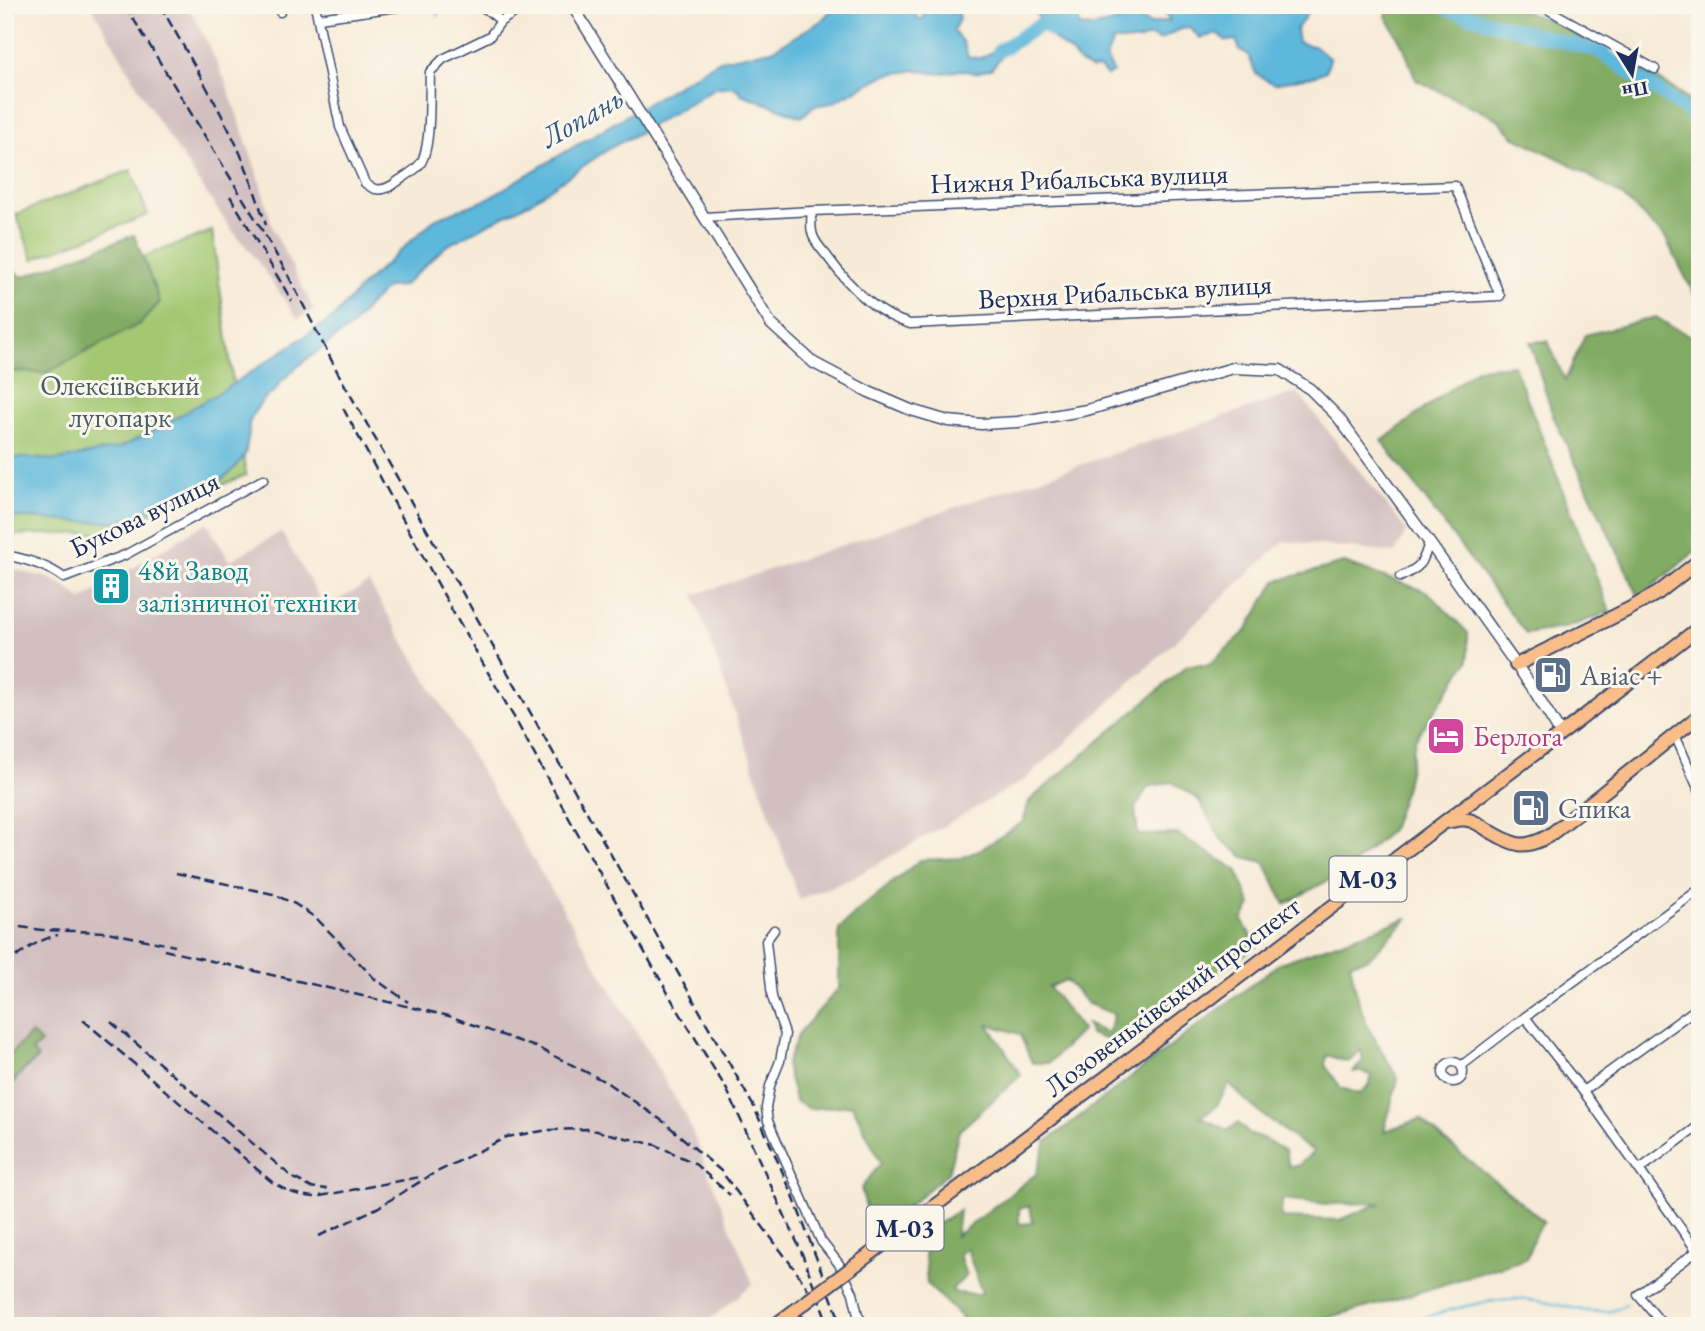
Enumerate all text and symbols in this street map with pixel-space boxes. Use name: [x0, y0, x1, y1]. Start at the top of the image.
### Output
north arrow: [1596, 38, 1666, 108]
text: Пн: [1620, 75, 1650, 105]
water label: Лопань: [532, 78, 631, 157]
street label: Нижня Рибальська вулиця: [929, 155, 1229, 201]
street label: Верхня Рибальська вулиця: [977, 265, 1273, 317]
park label: Олексіївський лугопарк: [40, 367, 200, 435]
street label: Букова вулиця: [63, 462, 225, 566]
place label: 48й Завод залізничної техніки: [138, 552, 358, 620]
building icon: 48й Завод залізничної техніки: [90, 565, 132, 607]
fuel station icon: Авiас +: [1532, 654, 1574, 696]
place label: Авiас +: [1579, 657, 1663, 693]
hotel icon: Берлога: [1425, 715, 1467, 757]
place label: Берлога: [1473, 718, 1563, 754]
fuel station icon: Спика: [1510, 787, 1552, 829]
place label: Спика: [1558, 790, 1632, 826]
road number: М-03: [1330, 856, 1406, 902]
street label: Лозовеньківський проспект: [1037, 887, 1308, 1104]
road number: М-03: [866, 1205, 944, 1250]

